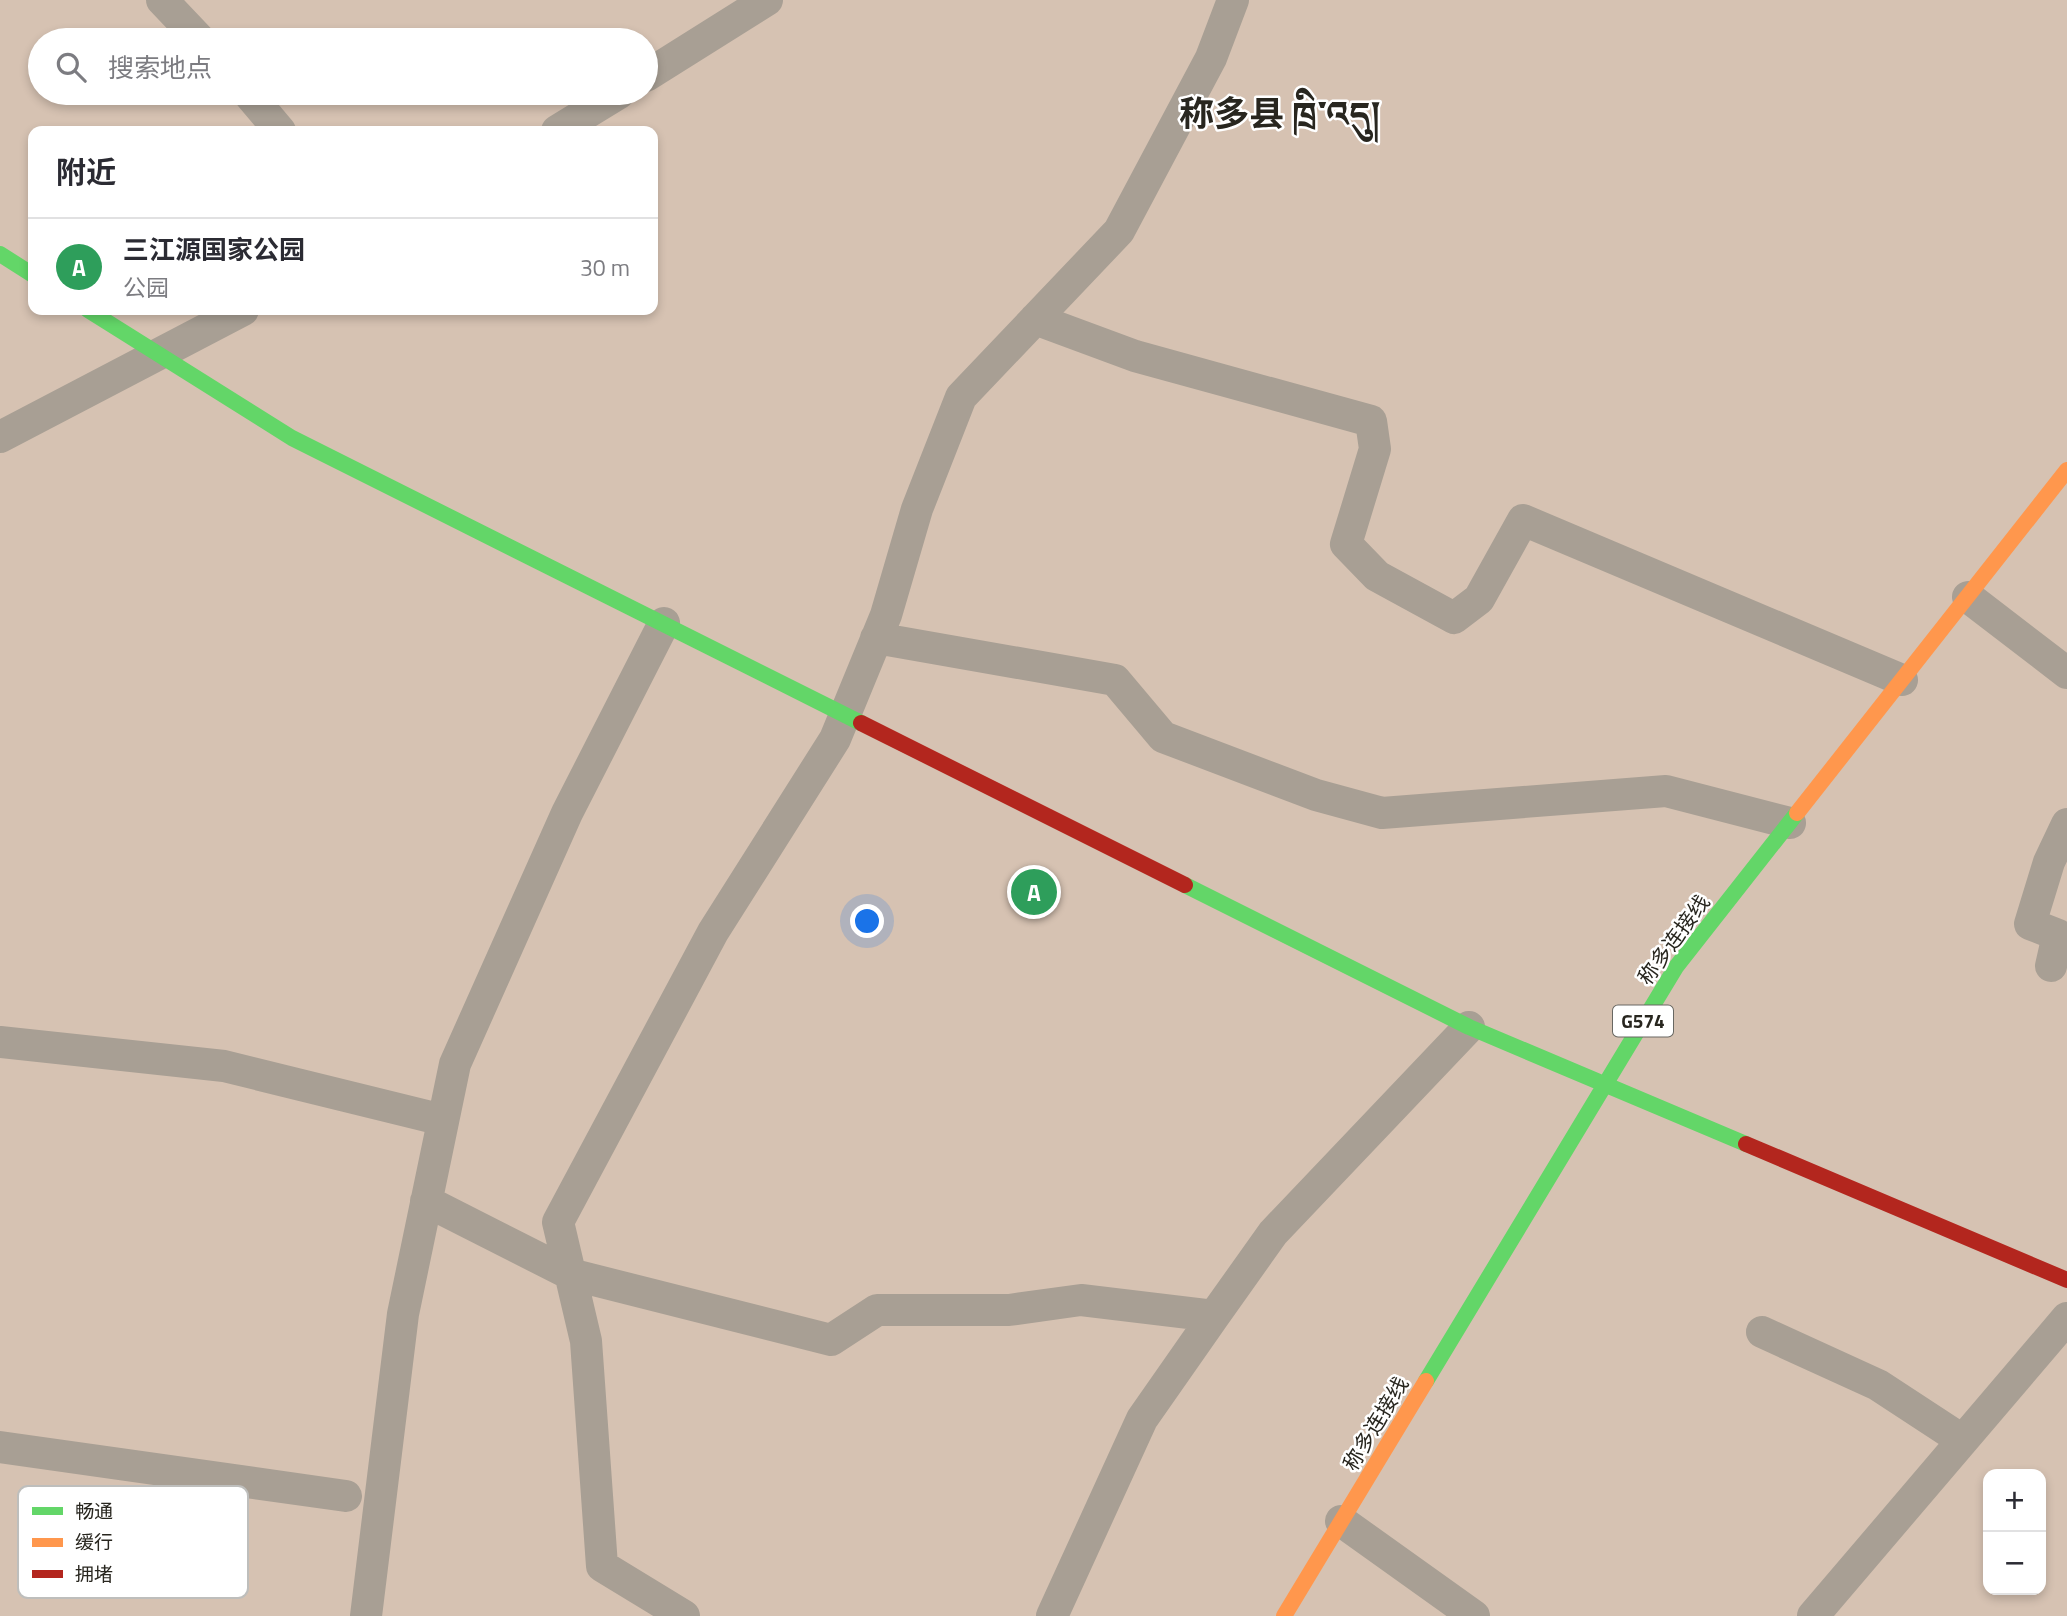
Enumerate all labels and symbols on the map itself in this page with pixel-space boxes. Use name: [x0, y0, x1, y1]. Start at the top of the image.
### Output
district label: 称多县 ཁྲི་འདུ།: [1179, 86, 1381, 143]
pin: A: [1011, 866, 1057, 918]
street label: 称多连接线: [1629, 888, 1717, 991]
your location: [850, 904, 884, 938]
road number: G574: [1613, 1006, 1673, 1036]
street label: 称多连接线: [1334, 1370, 1416, 1477]
legend: [18, 1486, 248, 1598]
text: 畅通: [75, 1496, 113, 1525]
text: 缓行: [75, 1527, 113, 1556]
text: 拥堵: [75, 1559, 113, 1588]

